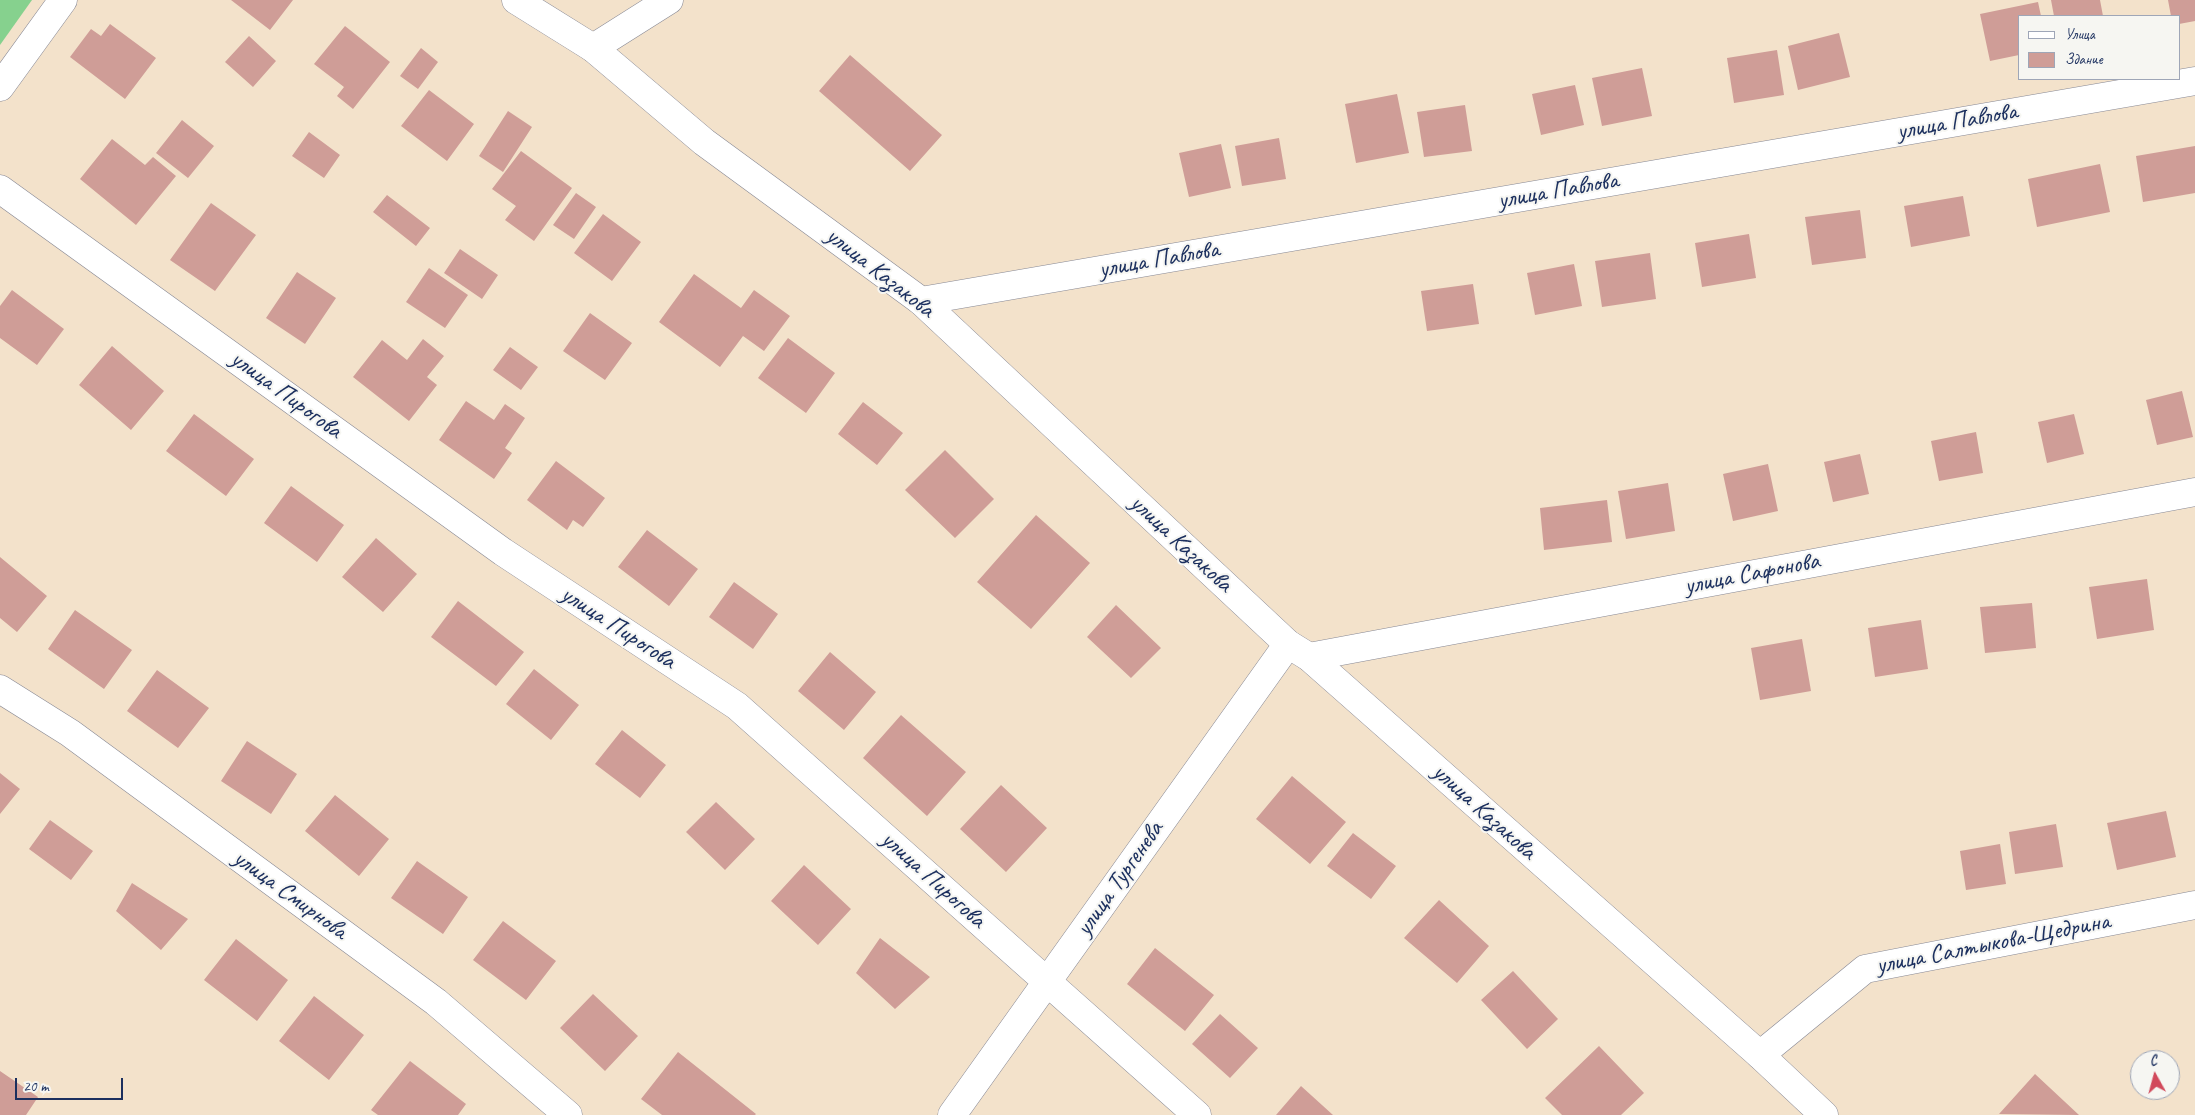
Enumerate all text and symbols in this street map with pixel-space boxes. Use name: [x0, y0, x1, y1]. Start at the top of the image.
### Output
legend: [2018, 15, 2180, 80]
text: Улица: [2065, 25, 2095, 44]
text: Здание: [2065, 50, 2103, 69]
street label: улица Павлова: [1895, 97, 2019, 147]
street label: улица Павлова: [1496, 166, 1620, 216]
street label: улица Казакова: [820, 221, 940, 325]
street label: улица Павлова: [1097, 235, 1221, 285]
street label: улица Пирогова: [224, 344, 348, 446]
street label: улица Казакова: [1123, 489, 1239, 599]
street label: улица Сафонова: [1682, 546, 1822, 602]
street label: улица Пирогова: [555, 580, 681, 676]
street label: улица Казакова: [1426, 757, 1542, 867]
street label: улица Тургенева: [1069, 816, 1171, 942]
street label: улица Пирогова: [874, 825, 992, 935]
street label: улица Смирнова: [227, 843, 353, 947]
street label: улица Салтыкова-Щедрина: [1874, 907, 2112, 981]
north arrow: [2130, 1050, 2180, 1100]
text: С: [2149, 1052, 2158, 1069]
scale bar: [18, 1068, 125, 1100]
text: 20 m: [23, 1077, 49, 1096]

